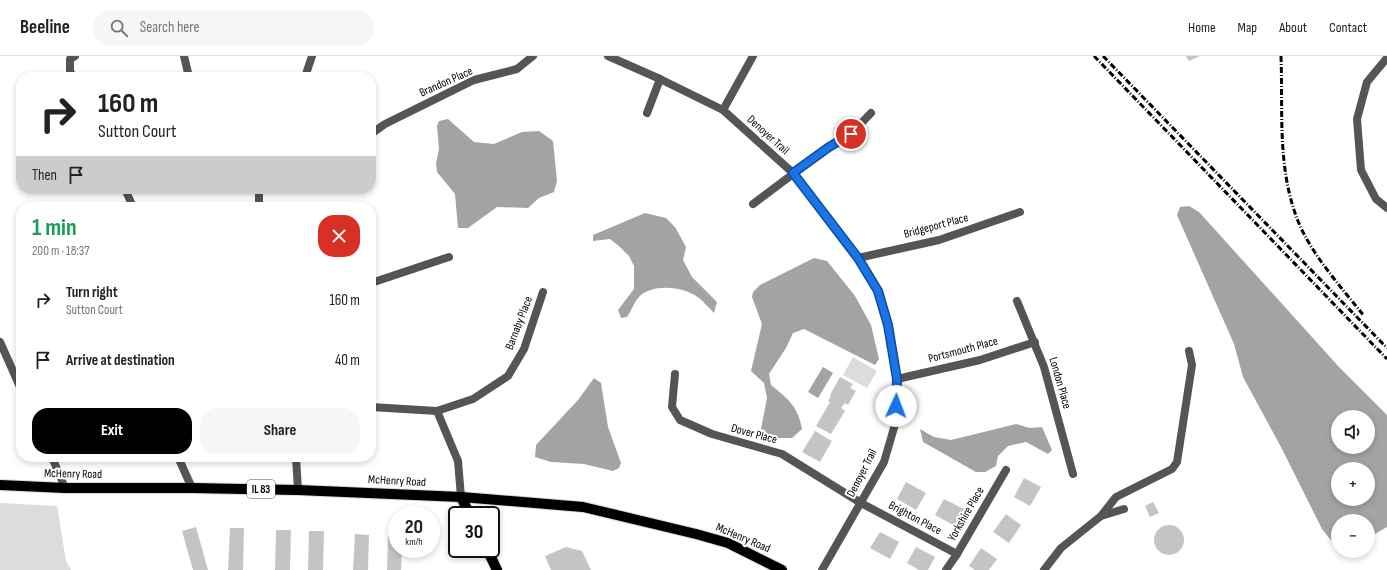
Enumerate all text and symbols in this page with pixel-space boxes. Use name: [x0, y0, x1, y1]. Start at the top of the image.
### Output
search box: [94, 10, 374, 46]
text: Beeline: [20, 16, 70, 39]
icon: search: [108, 17, 130, 39]
text: Search here: [140, 18, 199, 37]
text: Home: [1188, 19, 1216, 36]
text: Map: [1238, 19, 1257, 36]
text: About: [1279, 19, 1307, 36]
text: Contact: [1329, 19, 1367, 36]
street label: Brandon Place: [417, 64, 475, 100]
text: 160 m: [98, 87, 158, 120]
icon: right: [32, 88, 84, 140]
street label: Denoyer Trail: [744, 112, 792, 158]
pin: [834, 117, 868, 151]
text: Sutton Court: [98, 121, 177, 142]
icon: arrive: [840, 123, 862, 145]
icon: arrive: [65, 164, 87, 186]
text: Then: [32, 166, 57, 185]
street label: Bridgeport Place: [902, 210, 970, 242]
text: 1 min: [32, 213, 77, 242]
button: close: [318, 215, 360, 257]
text: 200 m · 18:37: [32, 243, 89, 259]
text: Turn right: [66, 283, 118, 302]
icon: right: [32, 289, 54, 311]
text: 160 m: [329, 291, 360, 310]
street label: Barnaby Place: [502, 294, 536, 352]
text: Sutton Court: [66, 302, 123, 318]
street label: Portsmouth Place: [927, 333, 1000, 366]
icon: arrive: [32, 349, 54, 371]
text: Arrive at destination: [66, 351, 175, 370]
text: 40 m: [335, 351, 360, 370]
street label: London Place: [1045, 355, 1075, 411]
position arrow: [875, 385, 917, 427]
button: Exit: [32, 408, 192, 454]
button: Share: [200, 408, 360, 454]
map controls: [1331, 410, 1375, 558]
button: sound: [1331, 410, 1375, 454]
street label: Dover Place: [729, 421, 779, 447]
street label: Denoyer Trail: [844, 447, 880, 499]
button: +: [1331, 462, 1375, 506]
street label: McHenry Road: [44, 466, 102, 482]
street label: McHenry Road: [368, 472, 426, 490]
road number: IL 83: [247, 480, 275, 498]
street label: Yorkshire Place: [944, 484, 988, 544]
street label: Brighton Place: [886, 498, 944, 538]
speed limit sign: 30: [448, 506, 500, 558]
button: −: [1331, 514, 1375, 558]
text: 20: [405, 515, 423, 539]
street label: McHenry Road: [713, 520, 773, 556]
text: km/h: [405, 536, 423, 548]

